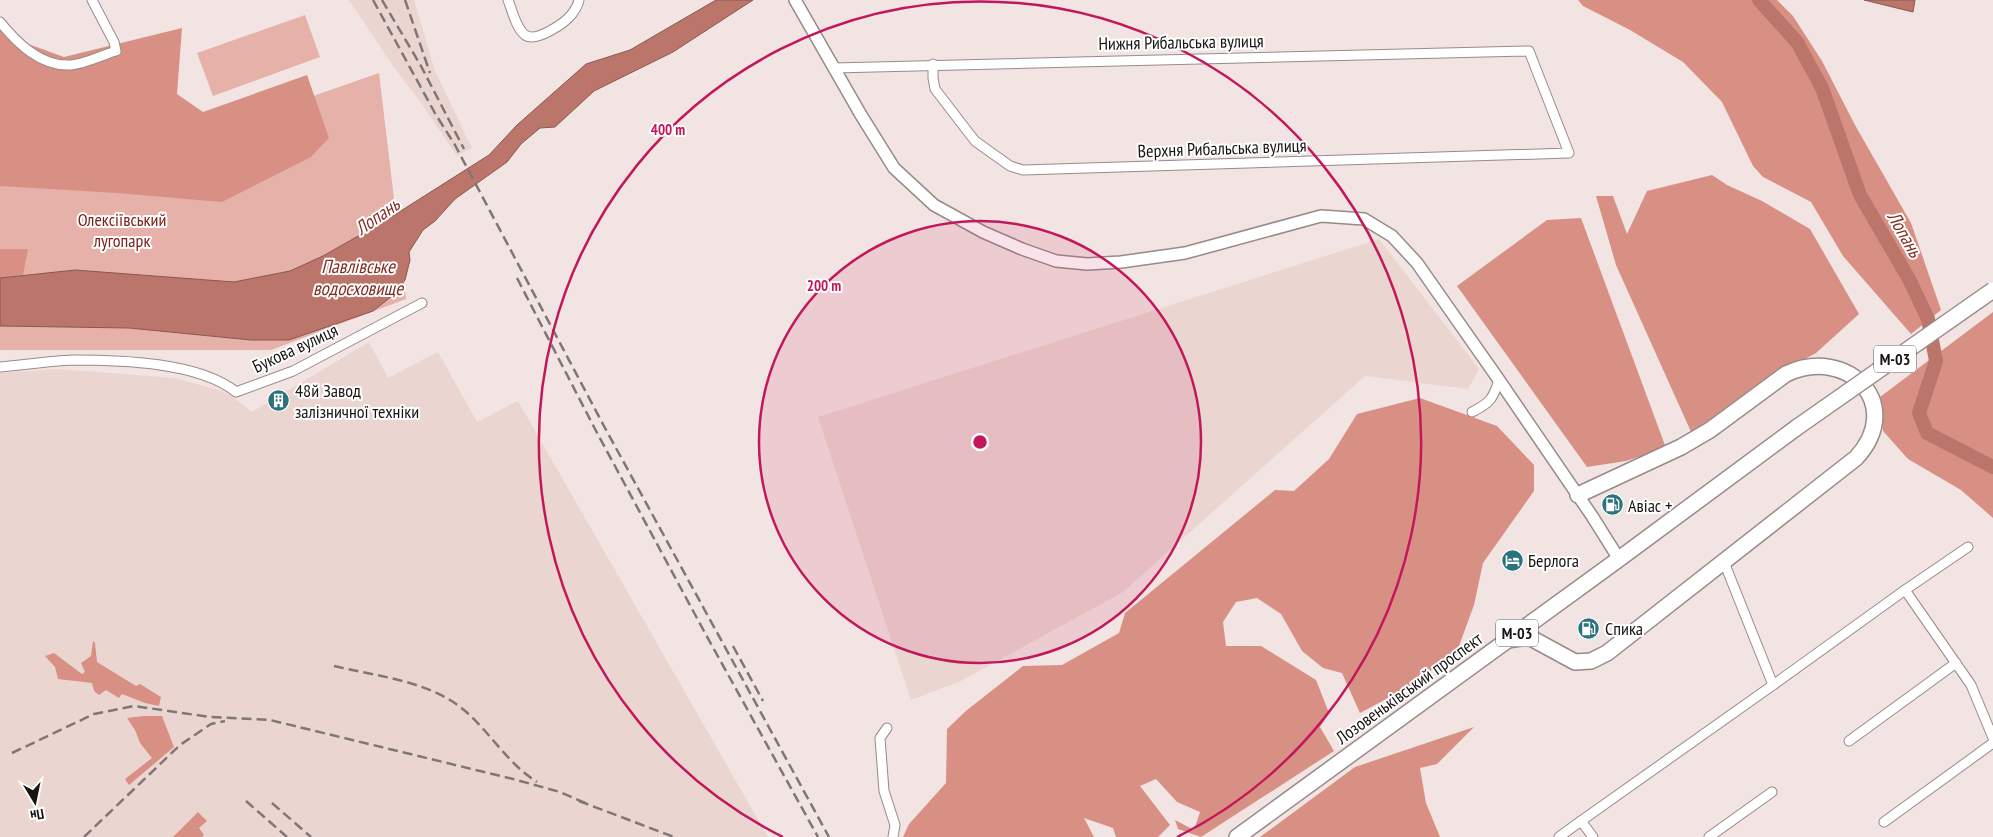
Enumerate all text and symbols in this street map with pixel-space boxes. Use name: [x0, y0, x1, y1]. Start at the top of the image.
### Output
street label: Нижня Рибальська вулиця: [1098, 29, 1264, 55]
text: 400 m: [651, 120, 685, 139]
street label: Верхня Рибальська вулиця: [1137, 134, 1307, 162]
water label: Лопань: [349, 192, 405, 240]
water label: Лопань: [1882, 206, 1928, 262]
park label: Олексіївський лугопарк: [78, 208, 166, 252]
water label: Павлівське водосховище: [313, 254, 404, 300]
text: 200 m: [807, 276, 841, 295]
street label: Букова вулиця: [249, 318, 341, 378]
road number: М-03: [1874, 346, 1916, 372]
place label: 48й Завод залізничної техніки: [295, 379, 419, 423]
building icon: 48й Завод залізничної техніки: [267, 388, 291, 412]
centre of rings: [971, 433, 989, 451]
fuel station icon: Авiас +: [1600, 493, 1624, 517]
place label: Авiас +: [1628, 494, 1673, 517]
hotel icon: Берлога: [1500, 548, 1524, 572]
place label: Берлога: [1528, 549, 1579, 572]
fuel station icon: Спика: [1577, 616, 1601, 640]
place label: Спика: [1605, 617, 1643, 640]
road number: М-03: [1496, 620, 1538, 646]
street label: Лозовеньківський проспект: [1330, 627, 1487, 750]
north arrow: [10, 777, 60, 827]
text: Пн: [29, 805, 45, 825]

